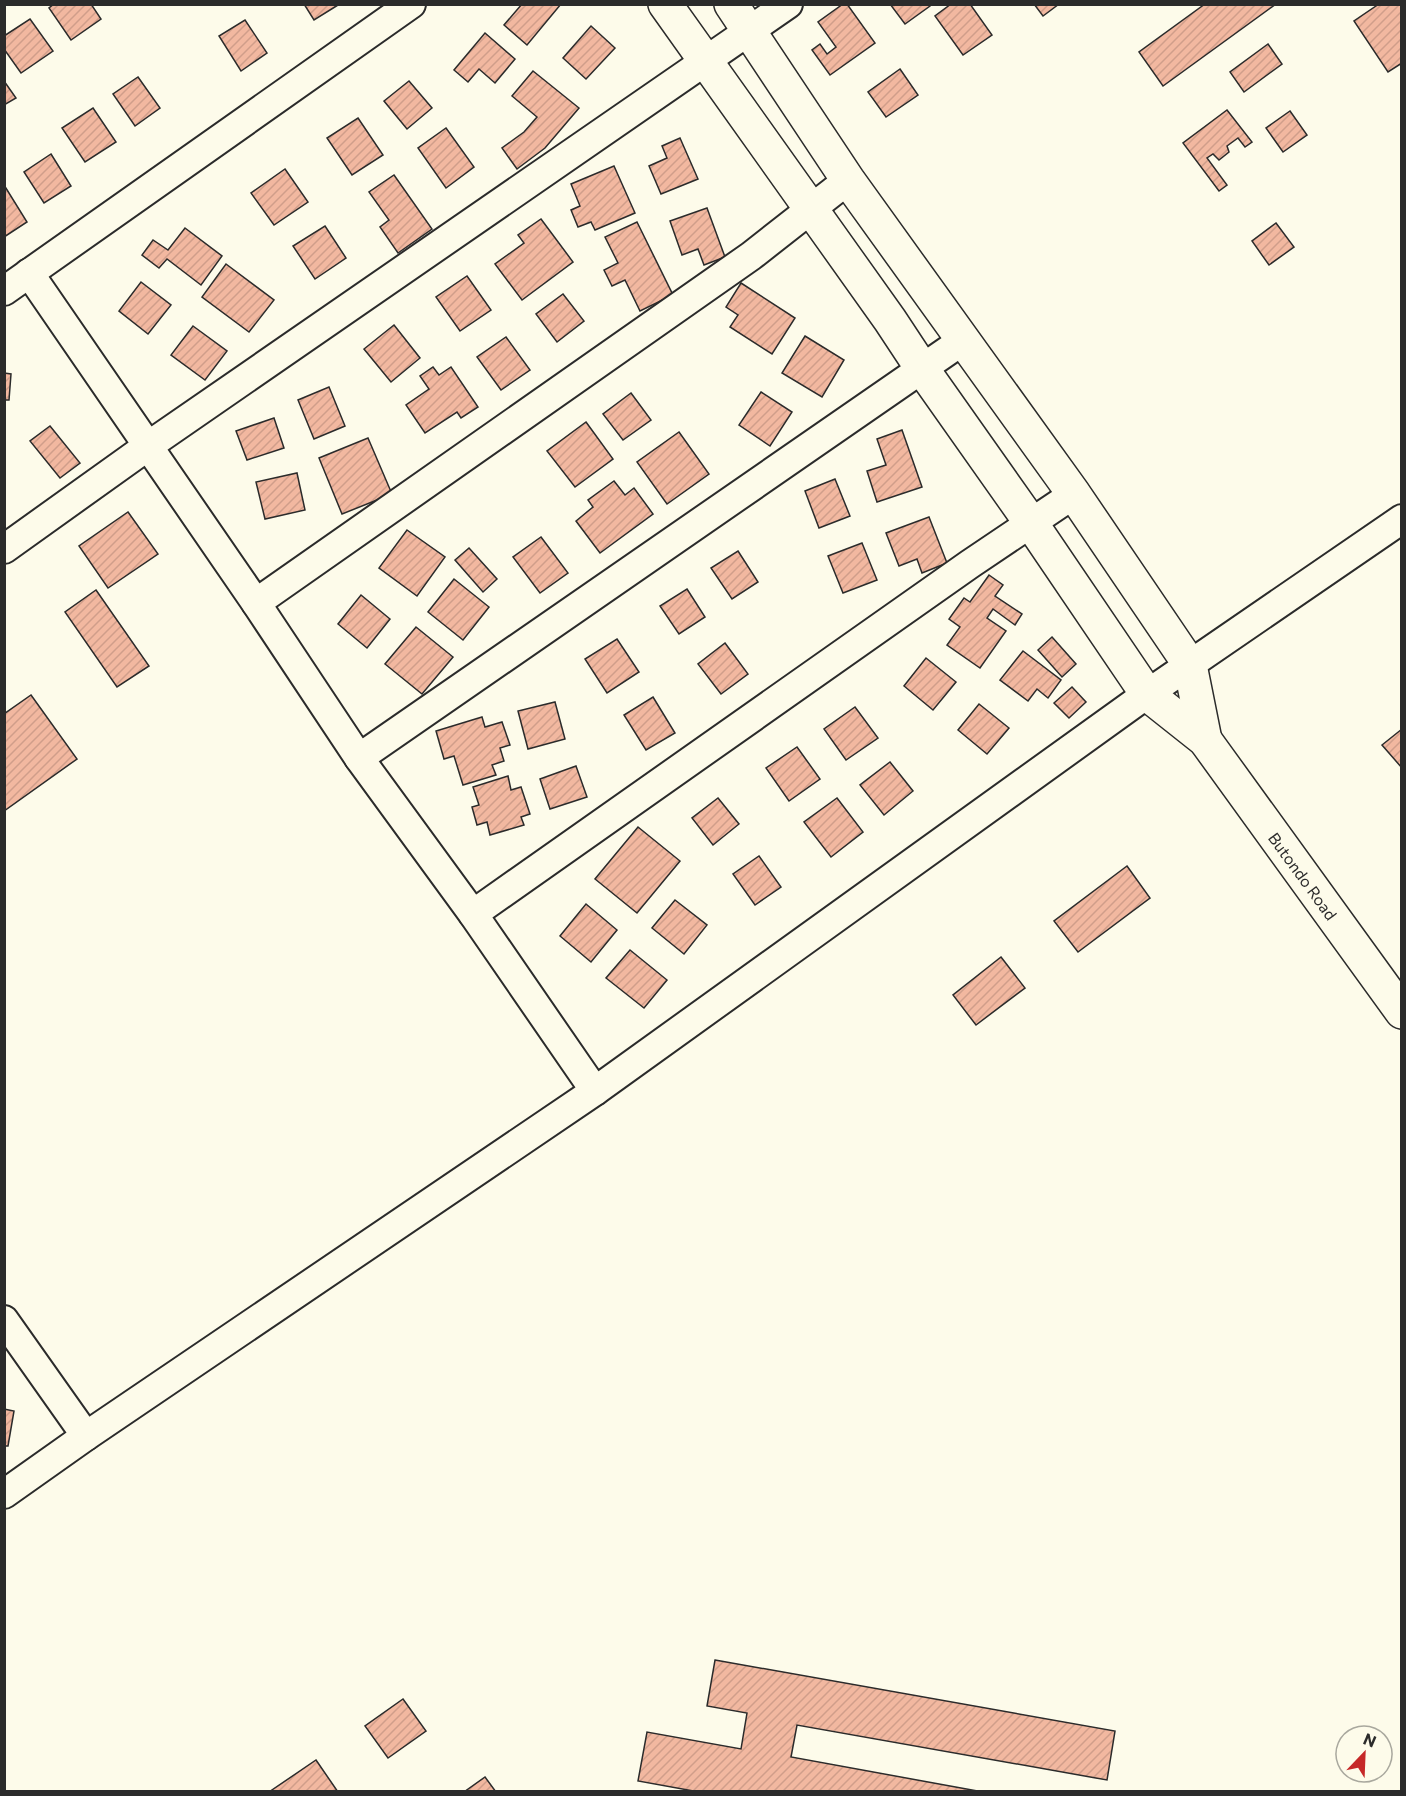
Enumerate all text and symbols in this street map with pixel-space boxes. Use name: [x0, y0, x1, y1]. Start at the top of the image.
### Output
street label: Butondo Road: [1265, 828, 1341, 924]
north arrow: [1334, 1724, 1394, 1784]
text: N: [1361, 1729, 1379, 1751]

